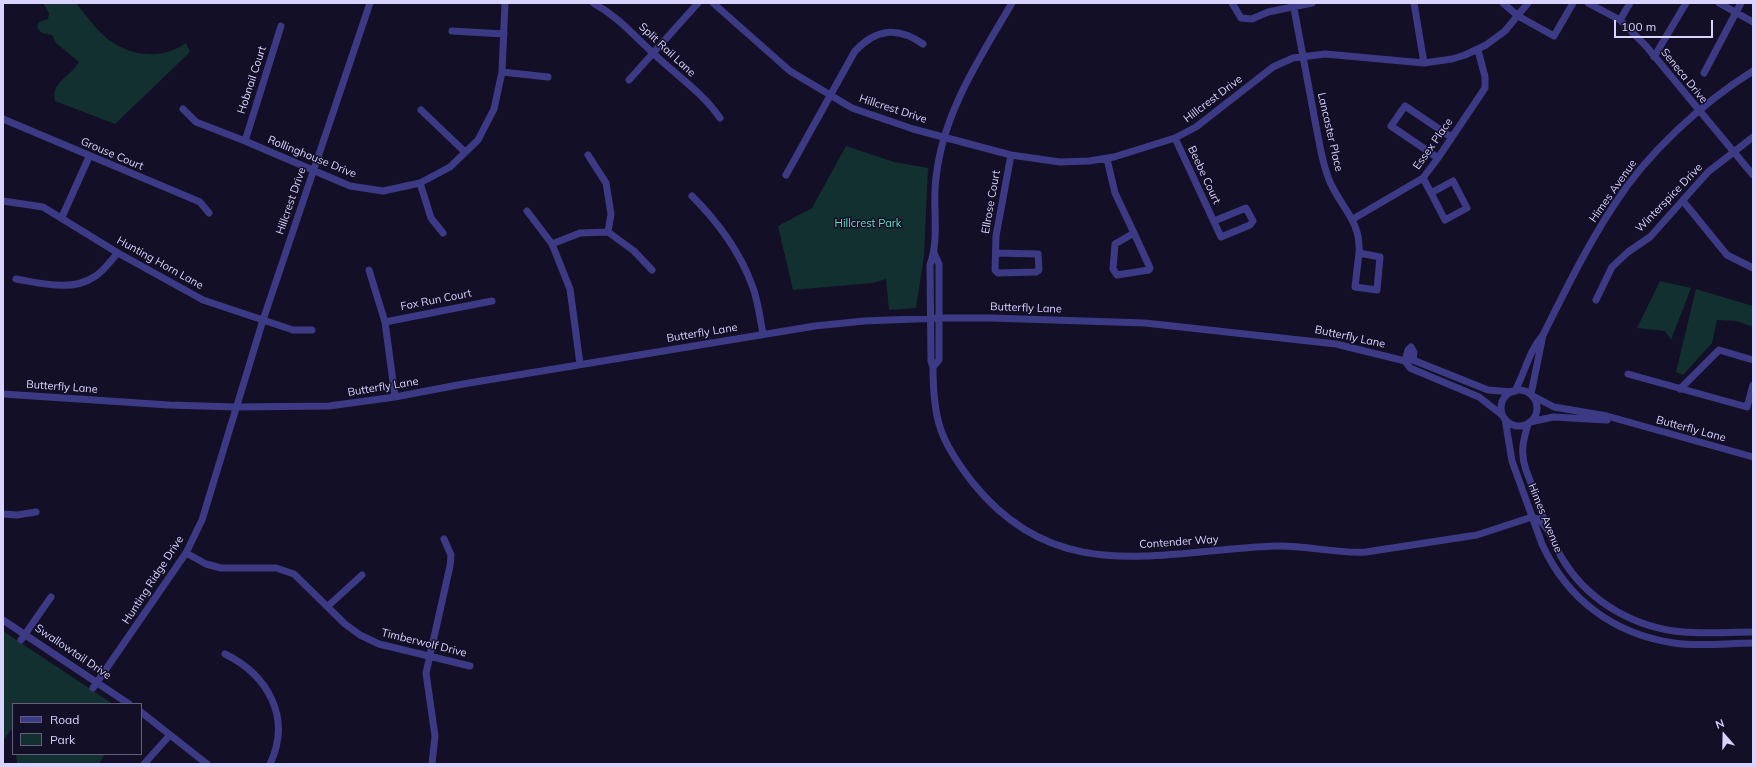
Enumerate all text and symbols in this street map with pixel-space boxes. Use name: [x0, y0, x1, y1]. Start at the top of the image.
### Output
scale bar: [1616, 12, 1715, 38]
text: 100 m: [1621, 19, 1656, 34]
street label: Split Rail Lane: [636, 20, 698, 80]
street label: Hobnail Court: [235, 45, 269, 115]
street label: Seneca Drive: [1658, 46, 1710, 106]
street label: Hillcrest Drive: [1181, 73, 1245, 125]
street label: Lancaster Place: [1314, 91, 1346, 173]
street label: Hillcrest Drive: [858, 92, 928, 126]
street label: Essex Place: [1410, 116, 1456, 172]
street label: Rollinghouse Drive: [266, 133, 358, 181]
street label: Grouse Court: [79, 135, 145, 173]
street label: Beebe Court: [1185, 144, 1223, 206]
street label: Himes Avenue: [1587, 157, 1639, 225]
street label: Winterspice Drive: [1633, 161, 1705, 235]
street label: Hillcrest Drive: [273, 166, 309, 236]
street label: Ellrose Court: [979, 169, 1003, 235]
park label: Hillcrest Park: [835, 217, 901, 231]
street label: Hunting Horn Lane: [115, 234, 205, 292]
street label: Fox Run Court: [399, 287, 473, 313]
street label: Butterfly Lane: [990, 300, 1062, 316]
street label: Butterfly Lane: [666, 321, 738, 345]
street label: Butterfly Lane: [1314, 323, 1386, 351]
street label: Butterfly Lane: [347, 375, 419, 399]
street label: Butterfly Lane: [26, 378, 98, 396]
street label: Butterfly Lane: [1655, 413, 1727, 445]
street label: Himes Avenue: [1525, 482, 1565, 554]
street label: Hunting Ridge Drive: [120, 533, 186, 627]
street label: Contender Way: [1139, 533, 1219, 551]
street label: Swallowtail Drive: [32, 622, 114, 682]
street label: Timberwolf Drive: [380, 626, 468, 660]
legend: [12, 703, 142, 755]
text: Road: [50, 712, 79, 727]
north arrow: [1704, 715, 1744, 755]
text: N: [1714, 716, 1726, 732]
text: Park: [50, 732, 75, 747]

